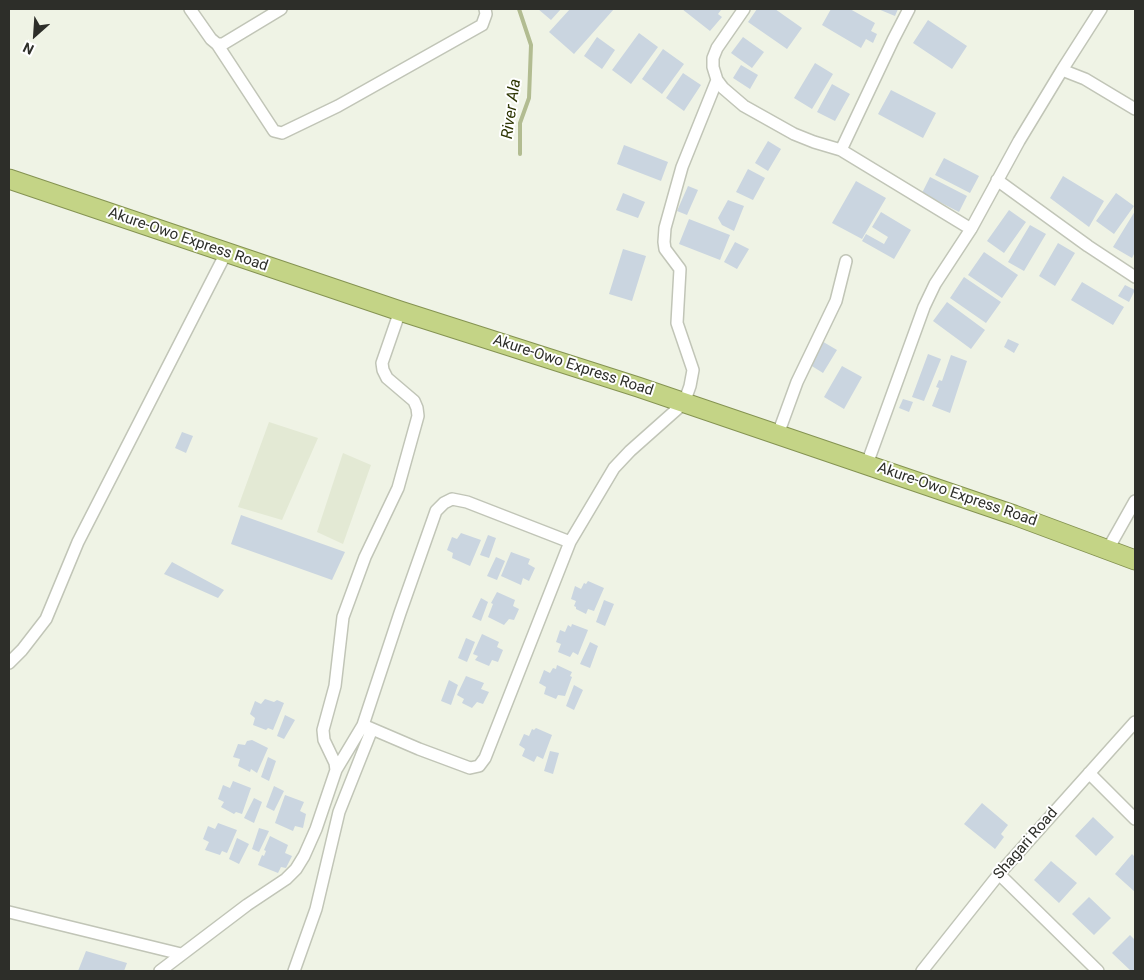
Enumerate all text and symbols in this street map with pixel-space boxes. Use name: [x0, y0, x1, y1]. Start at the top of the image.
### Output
north arrow: [10, 10, 60, 60]
text: N: [20, 39, 36, 58]
water label: River Ala: [498, 78, 526, 140]
street label: Akure-Owo Express Road: [106, 204, 270, 276]
street label: Akure-Owo Express Road: [491, 332, 655, 400]
street label: Akure-Owo Express Road: [875, 459, 1039, 531]
street label: Shagari Road: [990, 805, 1062, 883]

